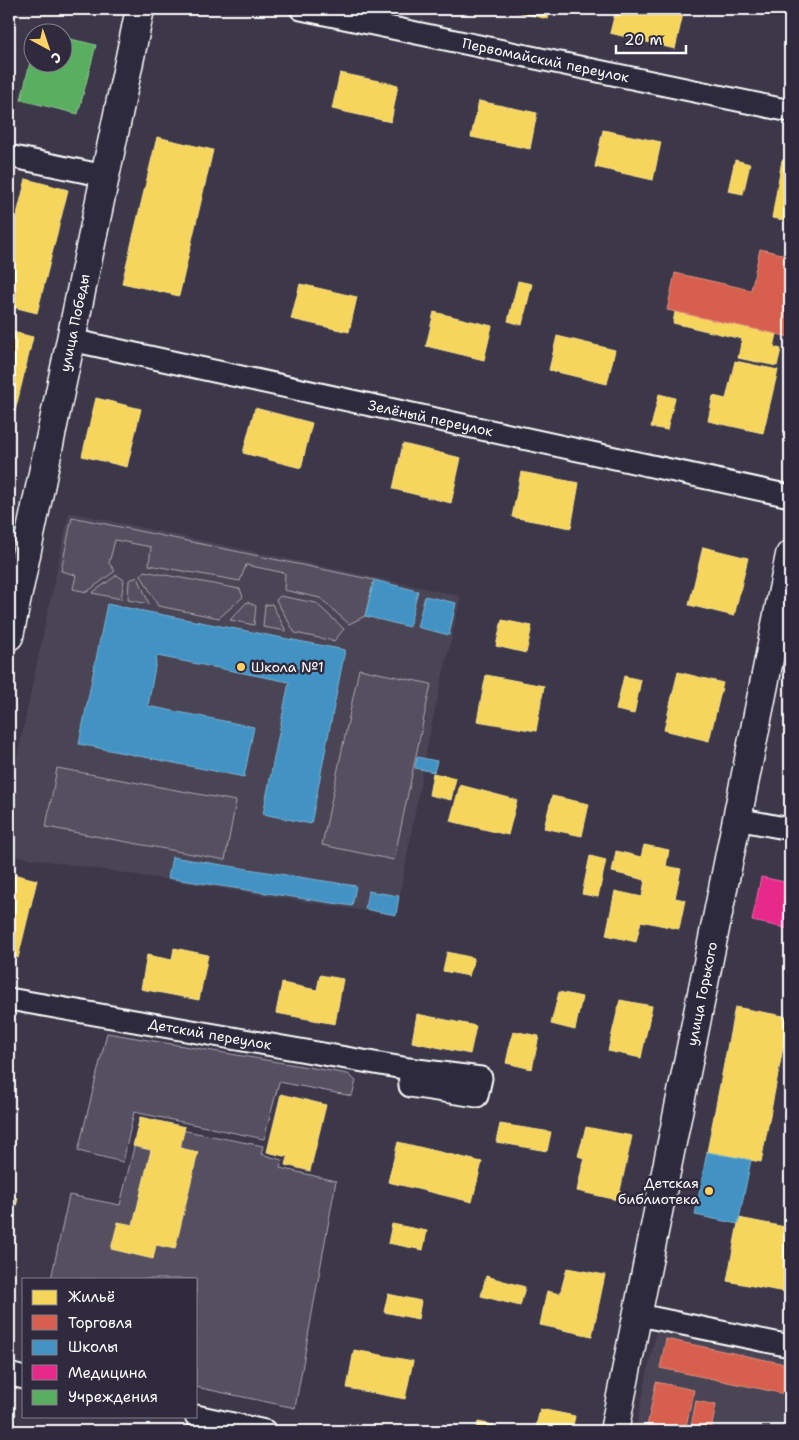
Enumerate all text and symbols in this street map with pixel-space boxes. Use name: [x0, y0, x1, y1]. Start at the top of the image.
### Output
north arrow: [22, 22, 72, 72]
scale bar: [616, 22, 686, 54]
text: 20 m: [624, 30, 663, 50]
street label: Первомайский переулок: [461, 34, 631, 86]
text: С: [47, 48, 65, 68]
street label: улица Победы: [55, 272, 93, 373]
street label: Зелёный переулок: [367, 396, 495, 440]
place label: Школа №1: [251, 658, 324, 676]
marker: Школа №1: [235, 661, 247, 673]
street label: улица Горького: [683, 940, 721, 1047]
street label: Детский переулок: [147, 1015, 273, 1054]
place label: Детская библиотека: [618, 1174, 699, 1208]
marker: Детская библиотека: [703, 1185, 715, 1197]
legend: [22, 1278, 198, 1418]
text: Жильё: [68, 1287, 115, 1307]
text: Торговля: [68, 1313, 133, 1333]
text: Школы: [68, 1337, 118, 1357]
text: Медицина: [68, 1363, 148, 1383]
text: Учреждения: [68, 1387, 158, 1407]

